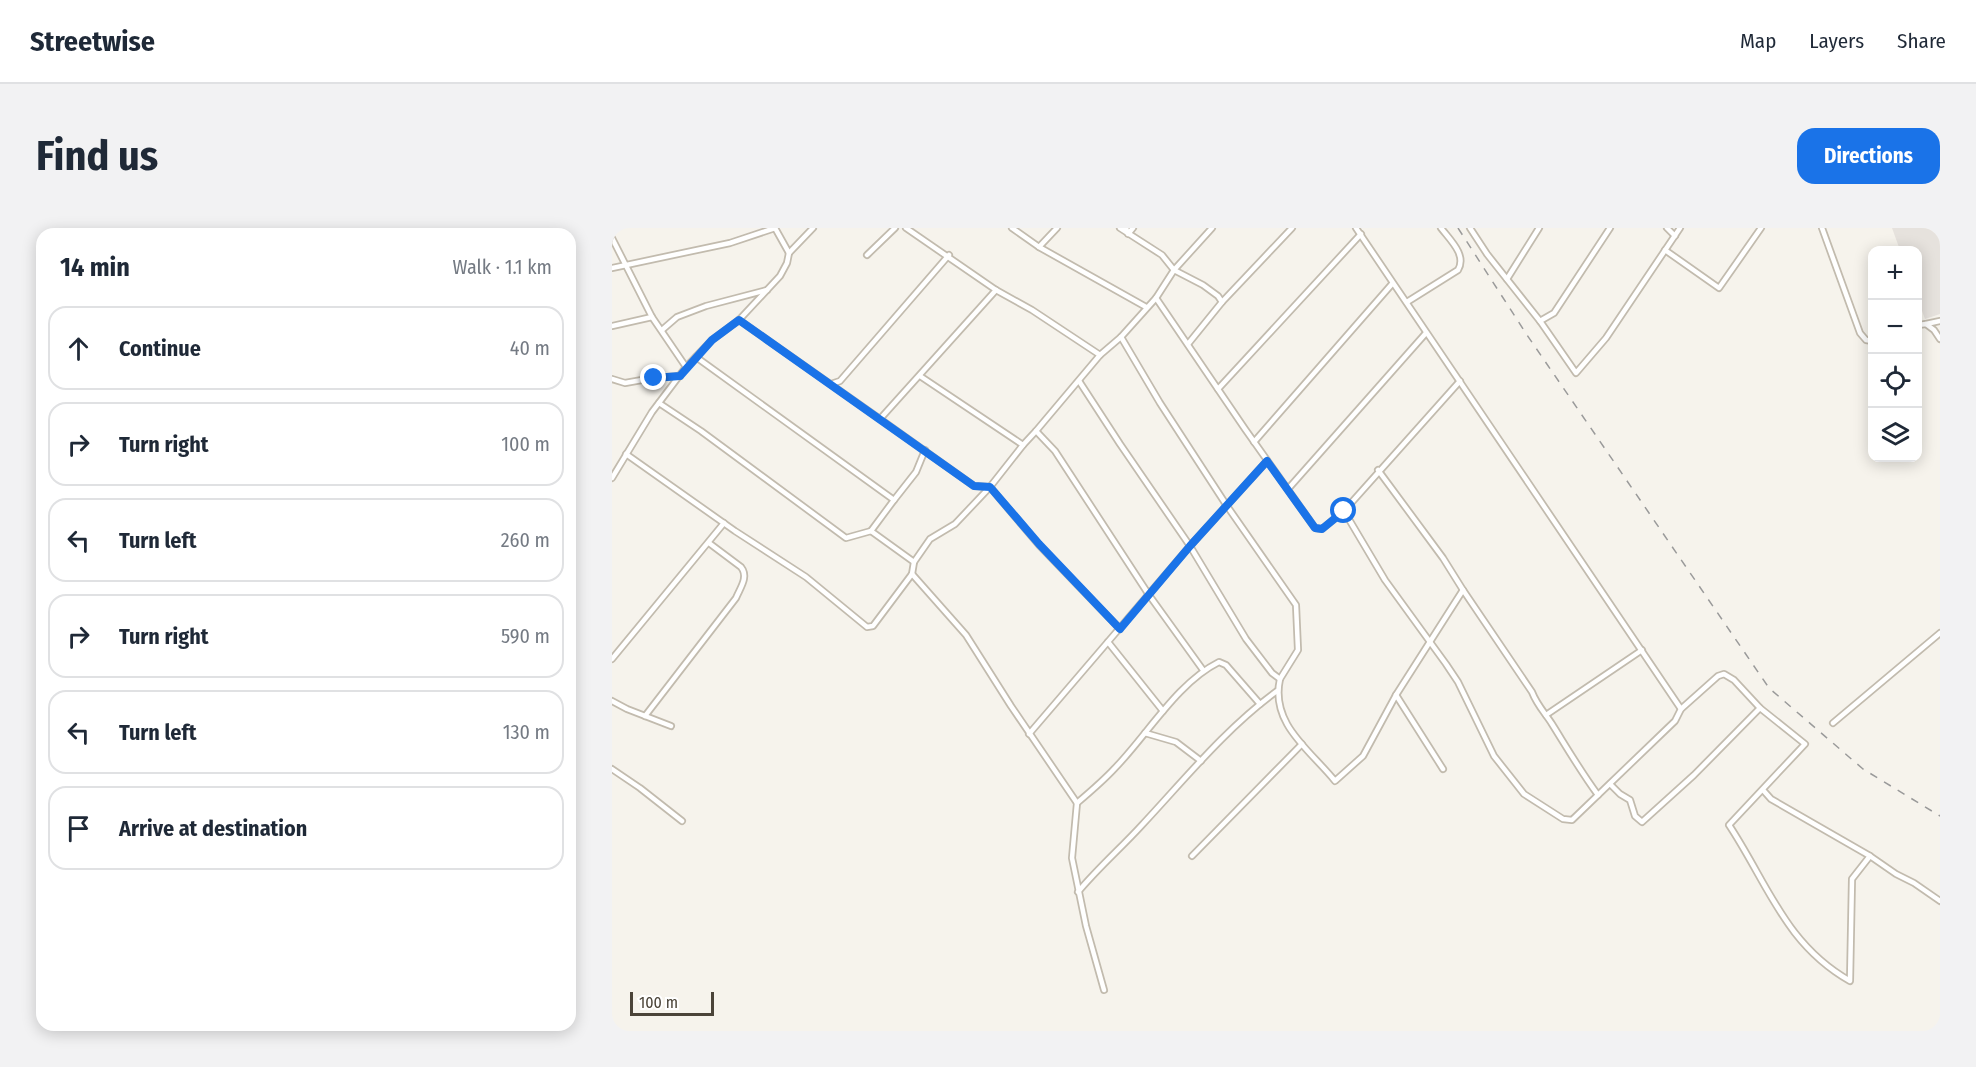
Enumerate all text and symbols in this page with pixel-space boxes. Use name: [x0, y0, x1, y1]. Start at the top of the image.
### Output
text: Streetwise: [30, 25, 155, 58]
text: Map: [1740, 28, 1776, 54]
text: Layers: [1809, 28, 1864, 54]
text: Share: [1897, 28, 1946, 54]
button: Directions: [1797, 128, 1940, 184]
text: Find us: [36, 131, 158, 181]
map controls: [1868, 246, 1922, 462]
button: +: [1868, 246, 1922, 300]
text: 14 min: [60, 252, 130, 283]
text: Walk · 1.1 km: [453, 255, 552, 279]
button: −: [1868, 300, 1922, 354]
icon: ahead: [62, 332, 95, 365]
text: Continue: [119, 335, 201, 362]
text: 40 m: [510, 336, 550, 360]
button: locate: [1868, 354, 1922, 408]
route end: [640, 364, 666, 390]
button: layers: [1868, 408, 1922, 462]
icon: right: [62, 428, 95, 461]
text: Turn right: [119, 431, 208, 458]
text: 100 m: [501, 432, 550, 456]
route start: [1330, 497, 1356, 523]
icon: left: [62, 524, 95, 557]
text: Turn left: [119, 527, 197, 554]
text: 260 m: [501, 528, 550, 552]
icon: right: [62, 620, 95, 653]
text: Turn right: [119, 623, 208, 650]
text: 590 m: [501, 624, 550, 648]
icon: left: [62, 716, 95, 749]
text: Turn left: [119, 719, 197, 746]
text: 130 m: [503, 720, 550, 744]
icon: arrive: [62, 812, 95, 845]
text: Arrive at destination: [119, 815, 307, 842]
scale bar: [630, 989, 714, 1016]
text: 100 m: [639, 993, 678, 1012]

